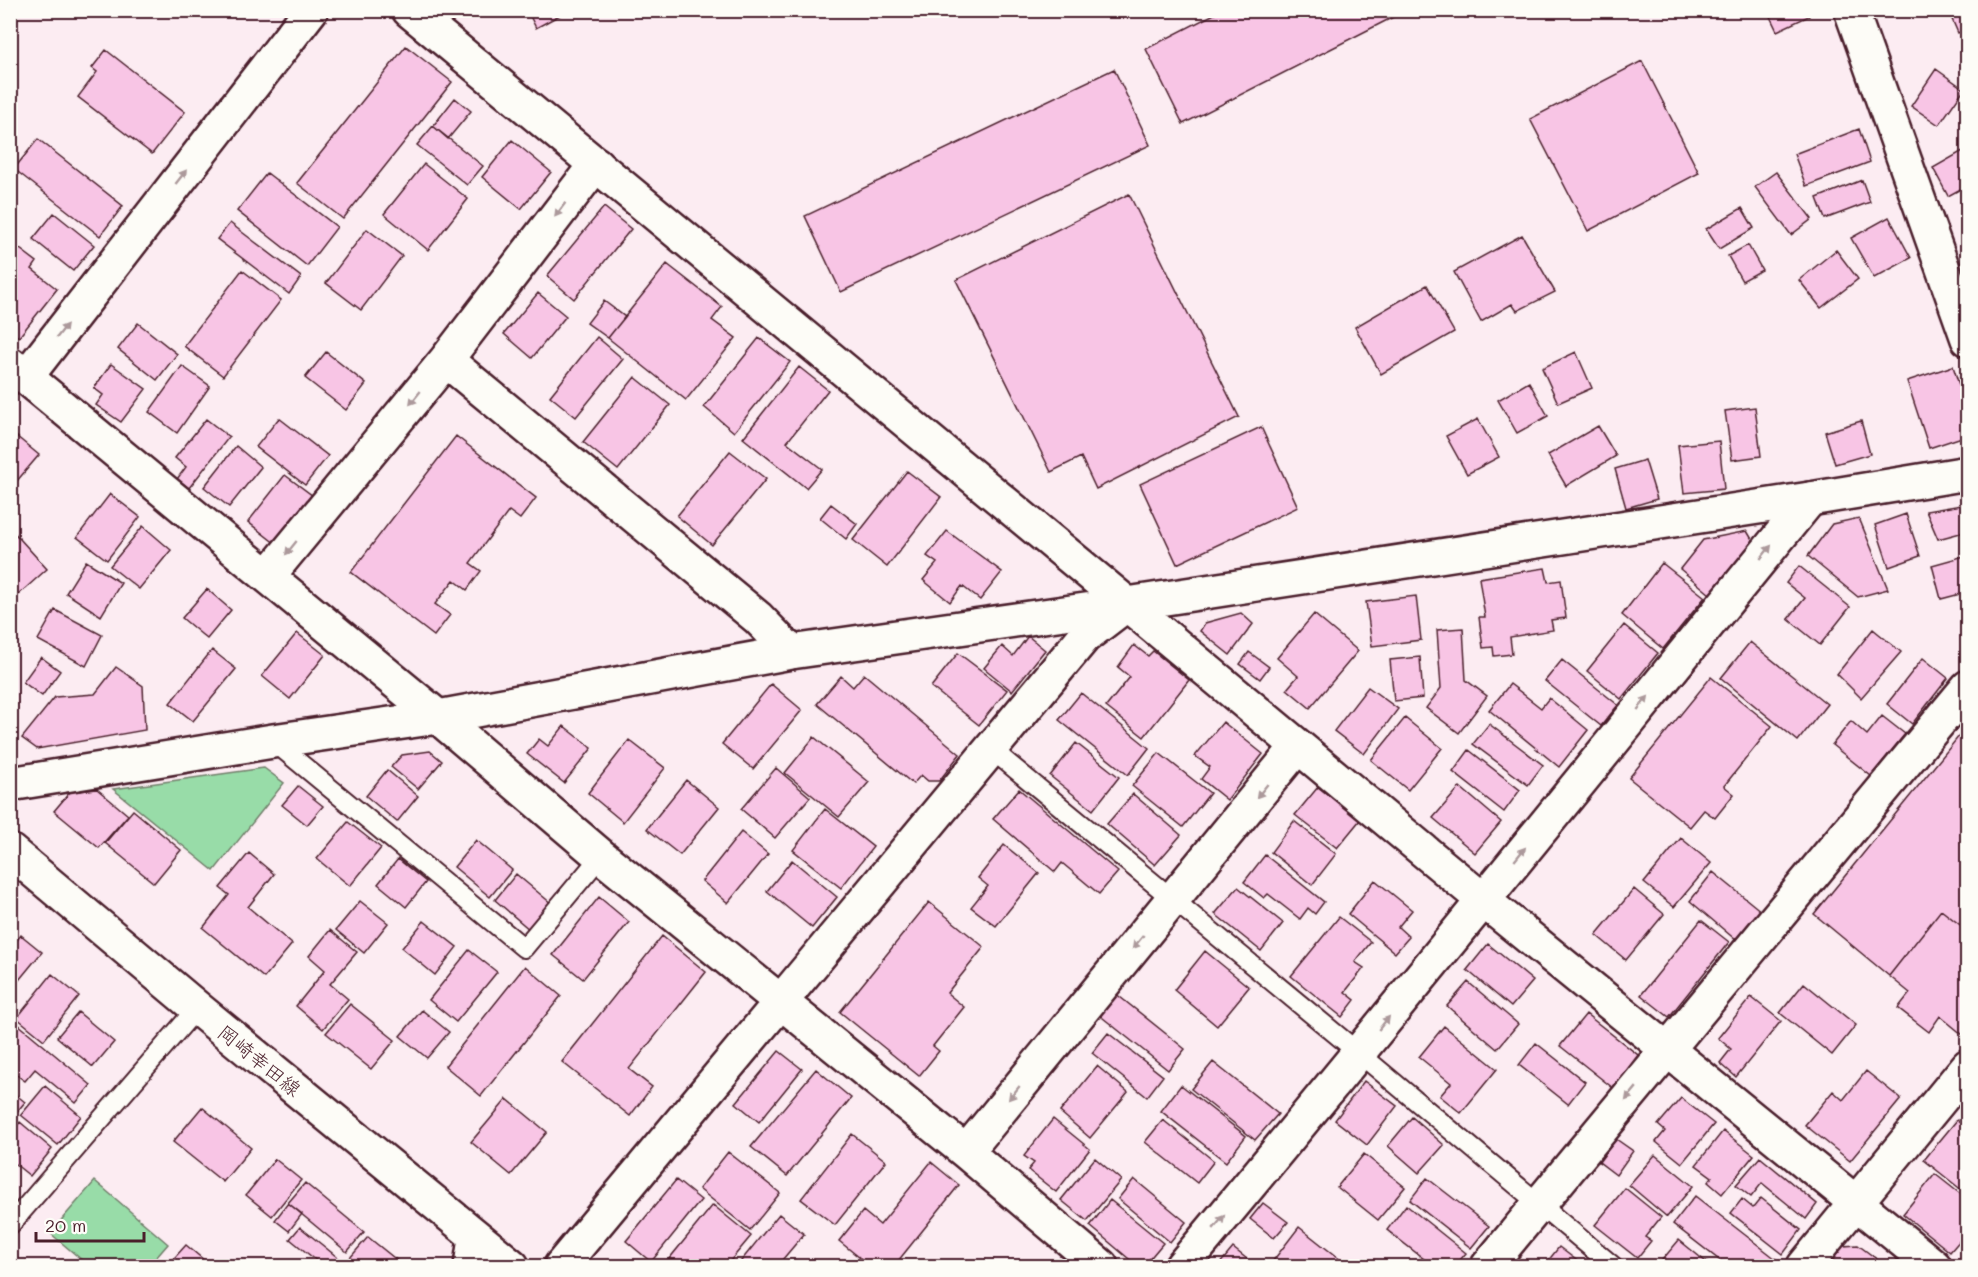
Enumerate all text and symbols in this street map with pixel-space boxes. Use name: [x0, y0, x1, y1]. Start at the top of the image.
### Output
one-way arrow: [175, 169, 187, 184]
one-way arrow: [555, 203, 567, 218]
one-way arrow: [55, 323, 67, 338]
one-way arrow: [409, 390, 422, 405]
one-way arrow: [285, 540, 298, 556]
one-way arrow: [1760, 544, 1773, 560]
one-way arrow: [1636, 696, 1649, 711]
one-way arrow: [1255, 783, 1268, 799]
one-way arrow: [1513, 846, 1526, 862]
one-way arrow: [1132, 934, 1145, 949]
one-way arrow: [1378, 1016, 1390, 1031]
street label: 岡崎幸田線: [213, 1018, 307, 1102]
one-way arrow: [1008, 1085, 1021, 1101]
one-way arrow: [1625, 1086, 1638, 1102]
scale bar: [36, 1205, 144, 1243]
text: 20 m: [45, 1213, 86, 1237]
one-way arrow: [1212, 1215, 1225, 1230]

